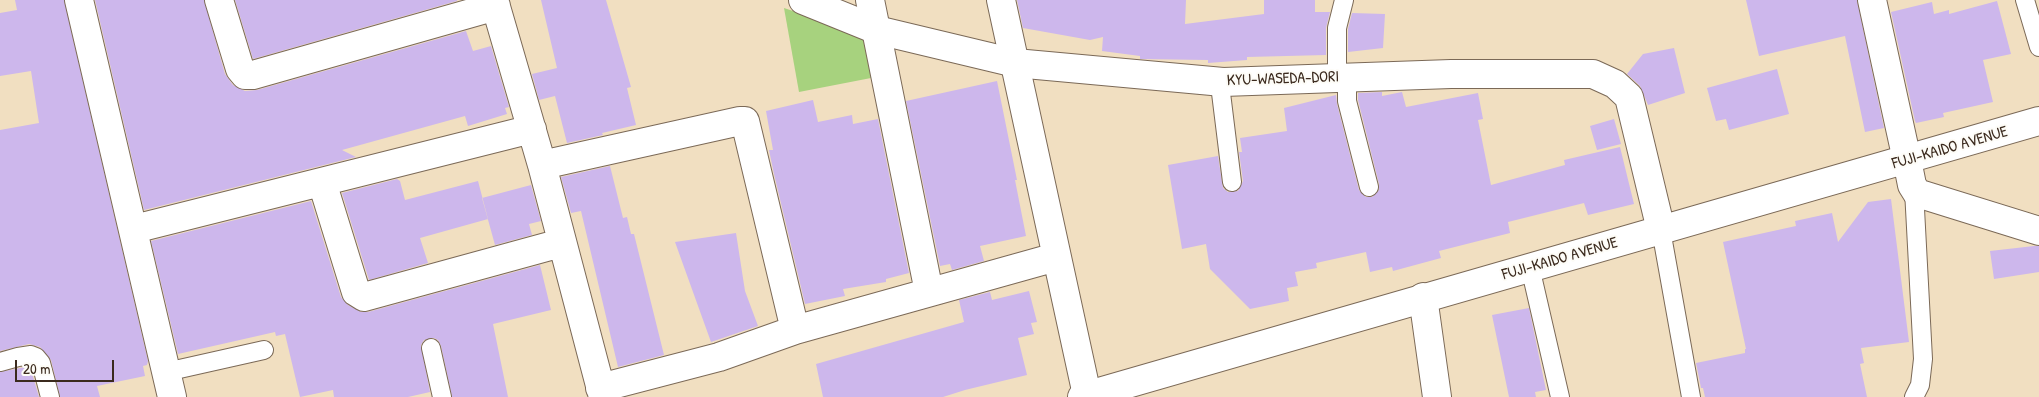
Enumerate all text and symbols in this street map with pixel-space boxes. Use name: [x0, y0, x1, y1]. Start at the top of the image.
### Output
street label: KYU-WASEDA-DORI: [1227, 67, 1339, 91]
street label: FUJI-KAIDO AVENUE: [1890, 122, 2010, 174]
street label: FUJI-KAIDO AVENUE: [1500, 233, 1620, 285]
scale bar: [18, 350, 116, 382]
text: 20 m: [23, 358, 50, 379]

